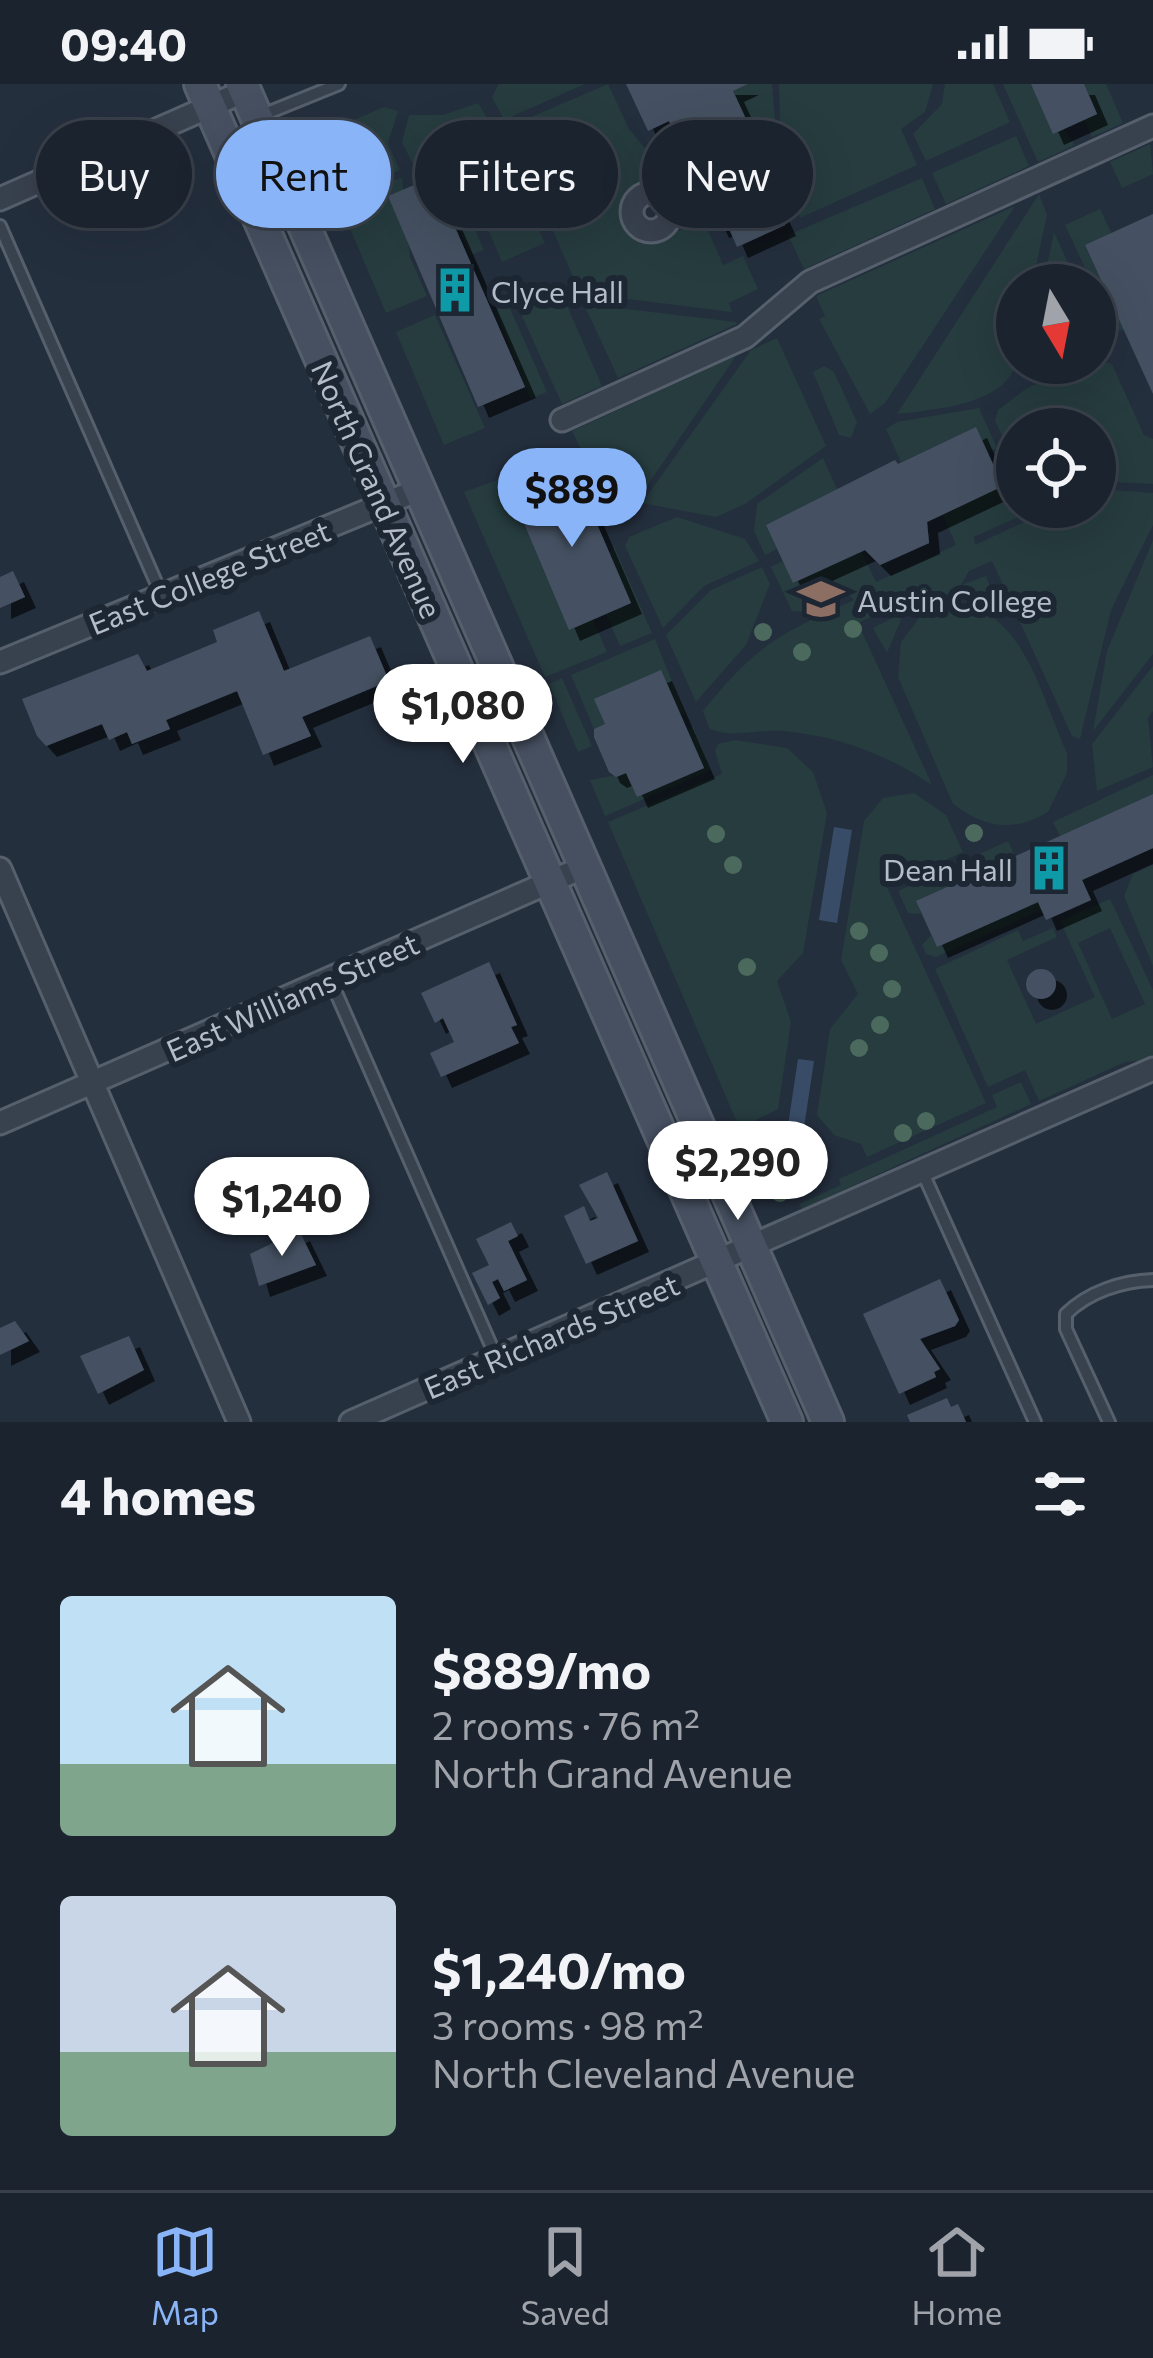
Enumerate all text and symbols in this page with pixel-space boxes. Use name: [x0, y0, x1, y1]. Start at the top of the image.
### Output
text: 09:40: [60, 15, 187, 70]
chip: Buy: [36, 120, 192, 228]
chip: Rent: [216, 120, 391, 228]
chip: Filters: [415, 120, 618, 228]
chip: New: [642, 120, 813, 228]
north arrow: [996, 264, 1116, 384]
map controls: [996, 264, 1116, 528]
building icon: Clyce Hall: [430, 265, 480, 315]
place label: Clyce Hall: [491, 272, 624, 309]
street label: North Grand Avenue: [305, 355, 451, 623]
button: locate: [996, 408, 1116, 528]
pin: $889: [501, 448, 643, 550]
text: $889: [525, 463, 619, 511]
street label: East College Street: [83, 511, 335, 641]
school or university icon: Austin College: [796, 574, 846, 624]
place label: Austin College: [857, 581, 1052, 618]
pin: $1,080: [365, 664, 561, 766]
text: $1,080: [400, 679, 526, 727]
building icon: Dean Hall: [1024, 843, 1074, 893]
place label: Dean Hall: [883, 850, 1013, 887]
street label: East Williams Street: [160, 924, 424, 1068]
pin: $2,290: [640, 1121, 836, 1223]
text: $2,290: [675, 1136, 801, 1184]
pin: $1,240: [184, 1157, 380, 1259]
text: $1,240: [221, 1172, 343, 1220]
street label: East Richards Street: [418, 1265, 684, 1405]
icon: filters: [1027, 1461, 1093, 1527]
text: 4 homes: [60, 1463, 256, 1526]
text: $889/mo: [432, 1637, 651, 1700]
icon: home: [156, 1644, 300, 1788]
text: 2 rooms · 76 m²: [432, 1700, 700, 1748]
text: North Grand Avenue: [432, 1748, 793, 1796]
text: $1,240/mo: [432, 1937, 686, 2000]
icon: home: [156, 1944, 300, 2088]
text: 3 rooms · 98 m²: [432, 2000, 704, 2048]
text: North Cleveland Avenue: [432, 2048, 855, 2096]
tab: Map: [151, 2219, 219, 2332]
tab: Saved: [521, 2219, 610, 2332]
tab: Home: [911, 2219, 1002, 2332]

